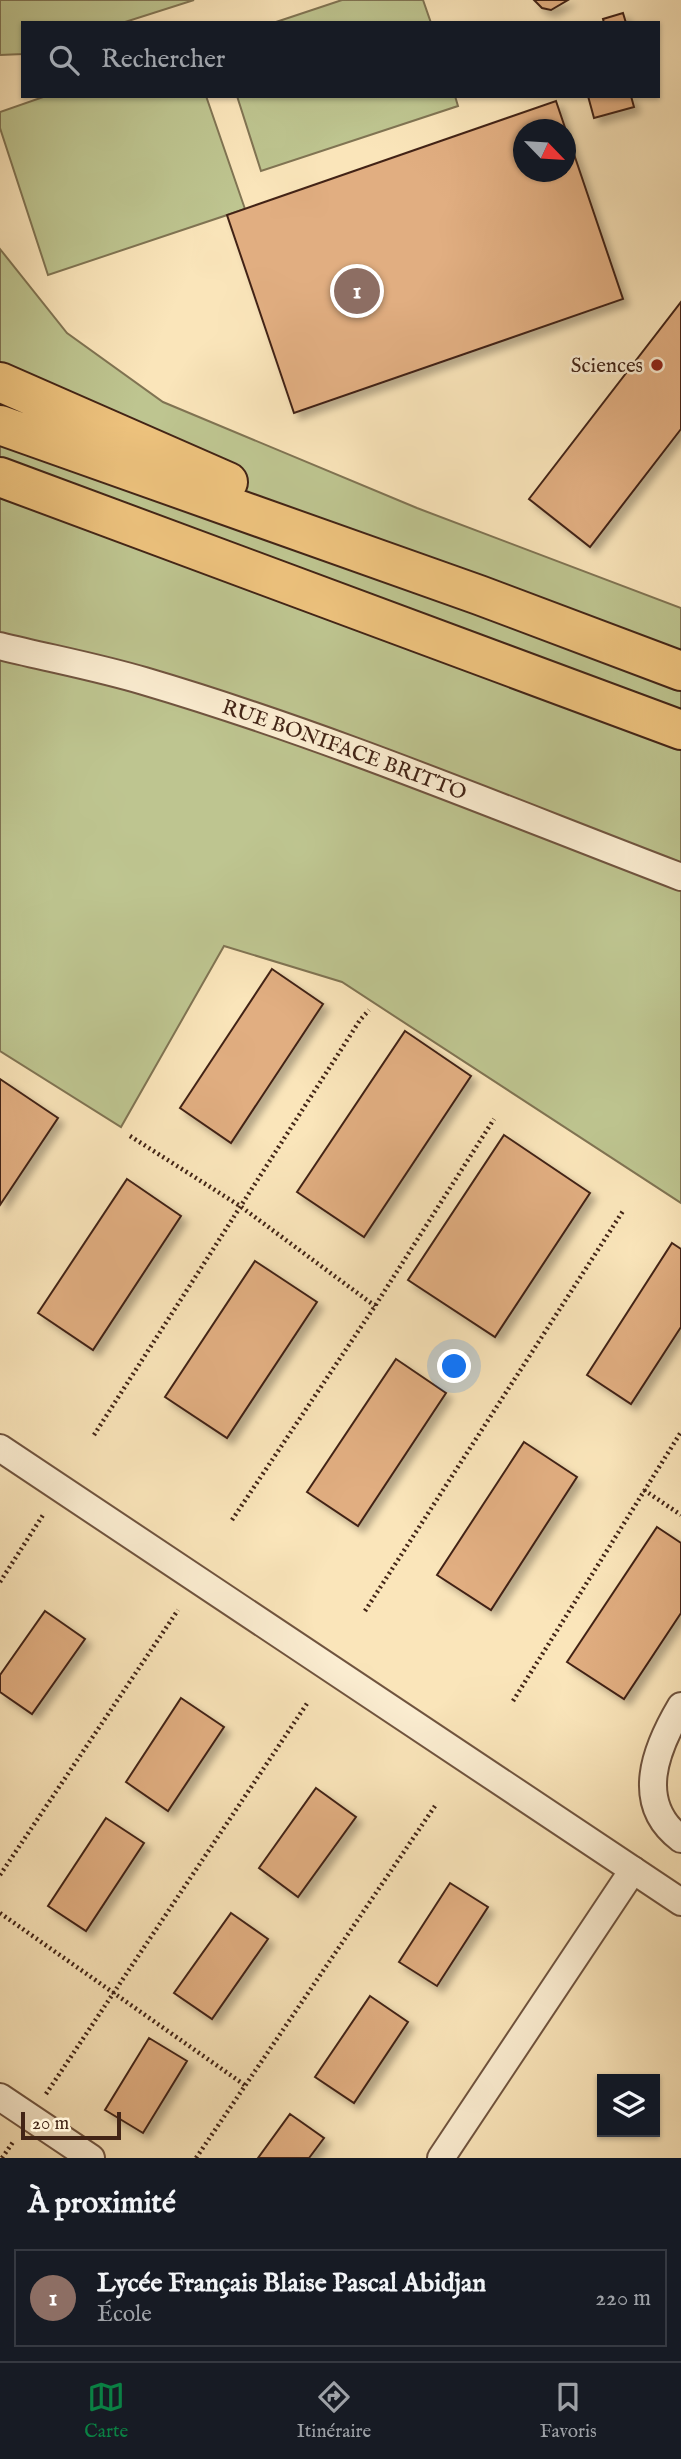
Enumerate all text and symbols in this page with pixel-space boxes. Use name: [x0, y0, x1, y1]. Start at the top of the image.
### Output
search box: [21, 21, 660, 98]
icon: search: [45, 41, 83, 79]
text: Rechercher: [101, 43, 225, 76]
north arrow: [513, 119, 576, 182]
pin: 1: [334, 265, 380, 317]
place label: Sciences: [571, 353, 643, 380]
marker: Sciences: [649, 357, 665, 373]
street label: RUE BONIFACE BRITTO: [218, 694, 470, 807]
your location: [437, 1349, 471, 1383]
map controls: [597, 2074, 660, 2137]
button: layers: [597, 2074, 660, 2137]
scale bar: [21, 2109, 121, 2141]
text: 20 m: [32, 2112, 69, 2136]
text: À proximité: [28, 2185, 176, 2223]
text: Lycée Français Blaise Pascal Abidjan: [97, 2267, 486, 2300]
text: 1: [49, 2284, 57, 2313]
text: 220 m: [595, 2284, 651, 2313]
text: École: [97, 2300, 152, 2329]
tab: Carte: [84, 2378, 128, 2444]
tab: Itinéraire: [297, 2378, 371, 2444]
tab: Favoris: [540, 2378, 597, 2444]

